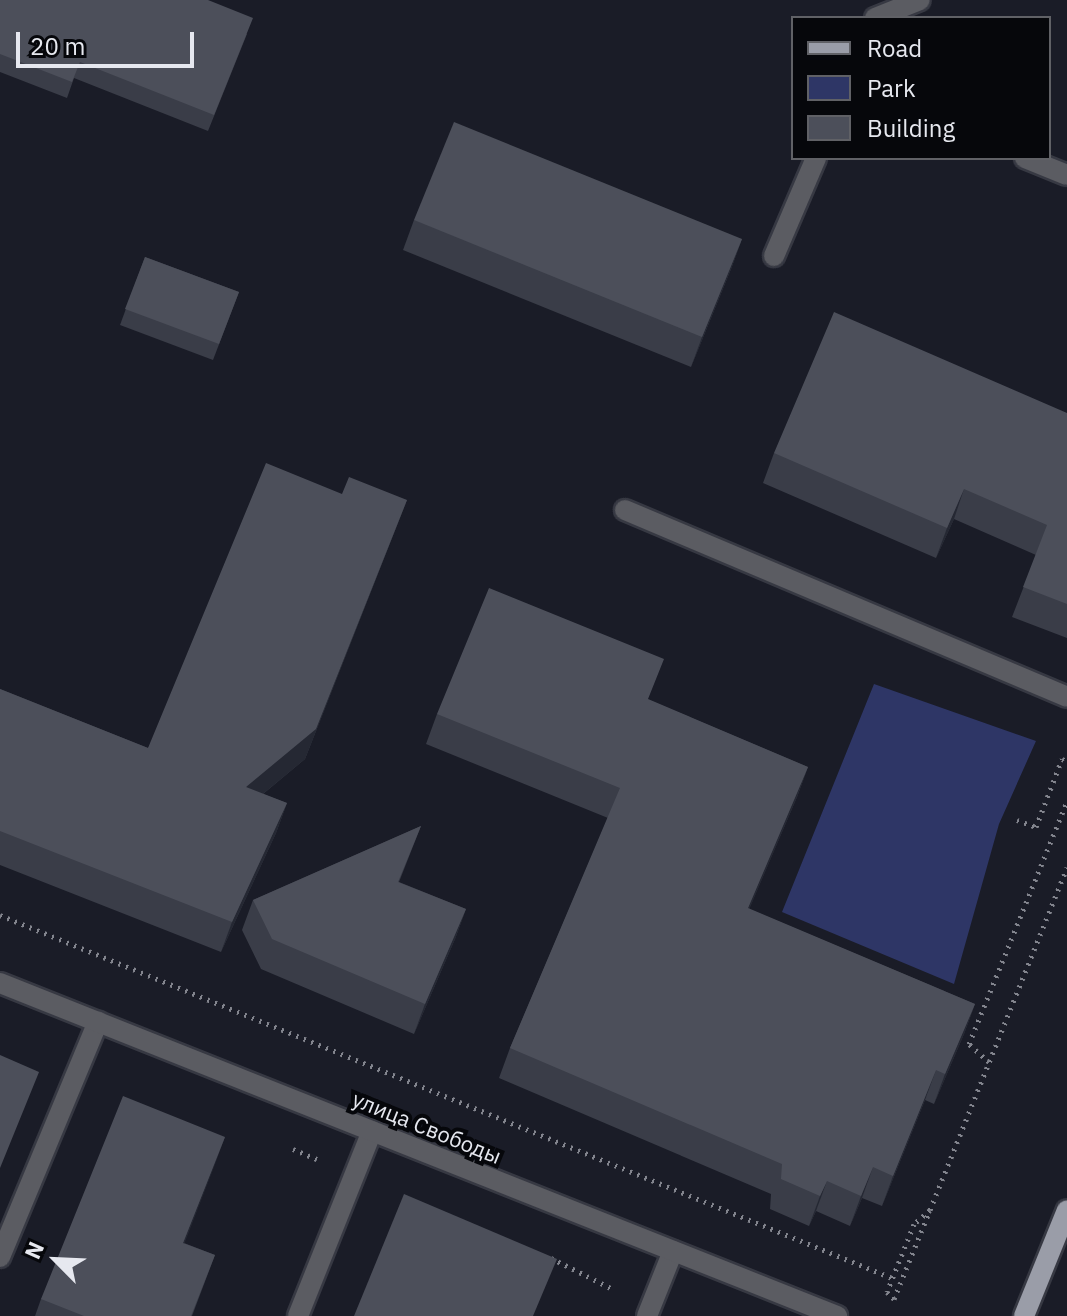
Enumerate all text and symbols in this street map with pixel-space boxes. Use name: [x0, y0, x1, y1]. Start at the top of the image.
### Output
scale bar: [20, 16, 198, 66]
legend: [791, 16, 1051, 160]
text: 20 m: [30, 30, 85, 62]
text: Road: [867, 32, 922, 64]
text: Park: [867, 72, 916, 104]
text: Building: [867, 112, 955, 144]
street label: улица Свободы: [349, 1085, 505, 1169]
north arrow: [16, 1220, 96, 1300]
text: N: [17, 1237, 50, 1263]

